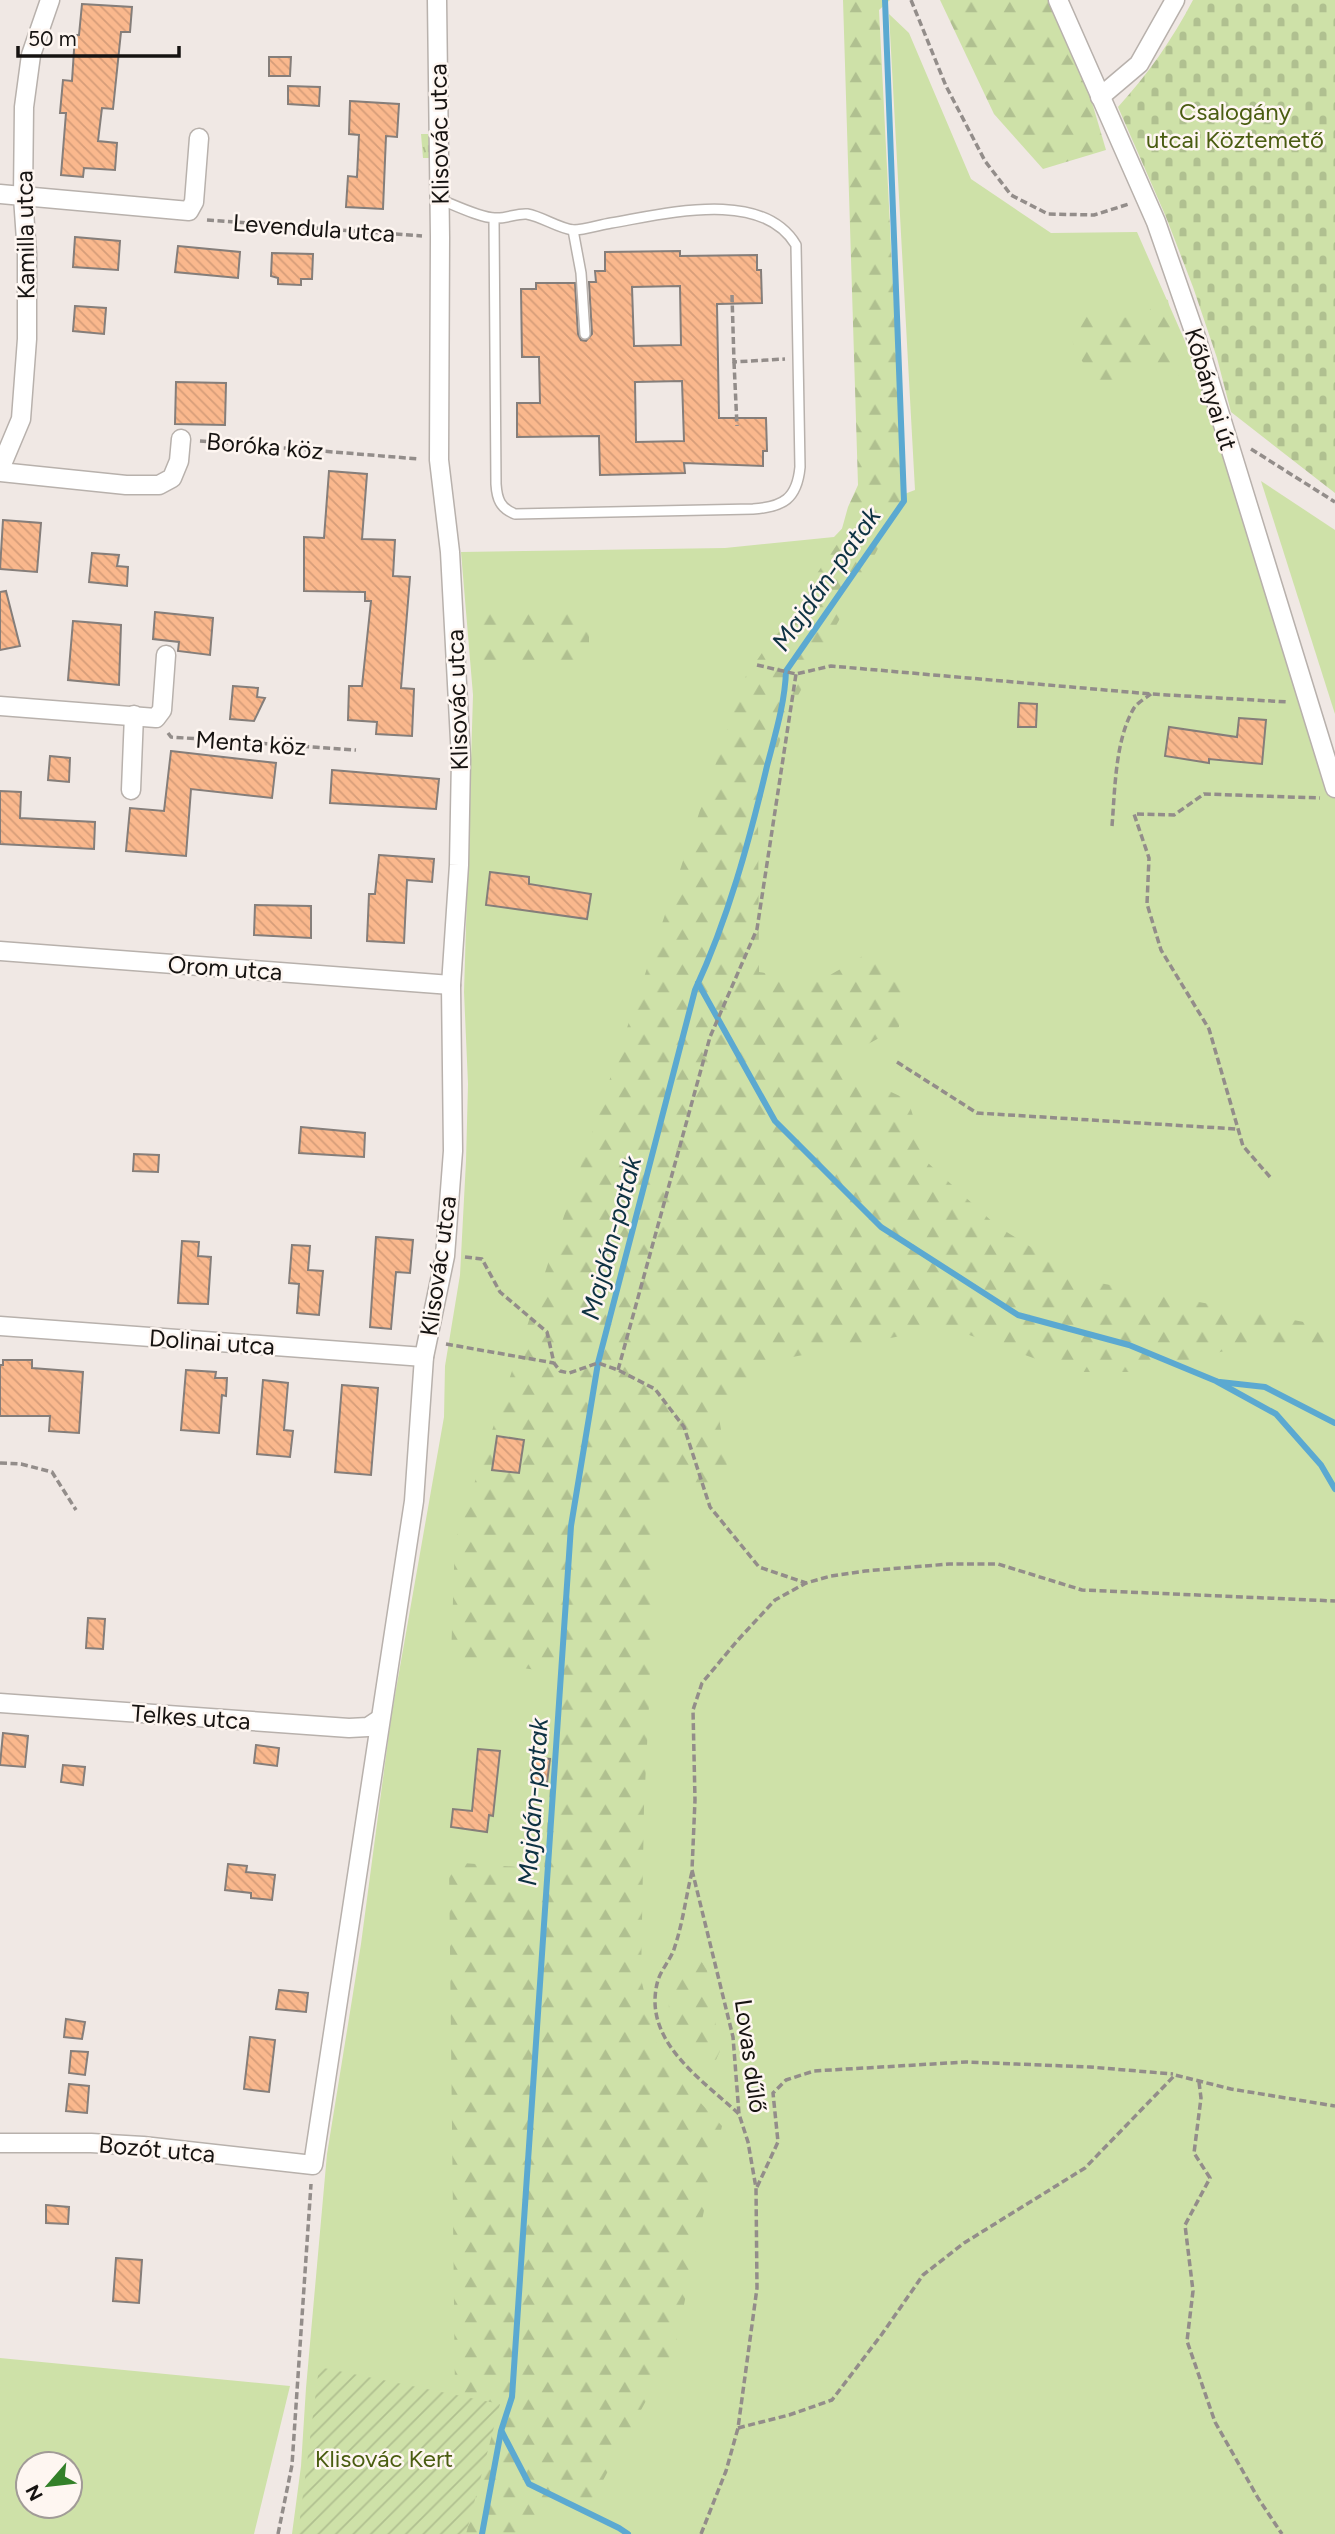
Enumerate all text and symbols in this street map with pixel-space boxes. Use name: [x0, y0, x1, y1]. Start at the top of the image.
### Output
scale bar: [18, 14, 178, 58]
text: 50 m: [28, 26, 77, 51]
street label: Klisovác utca: [423, 63, 455, 205]
park label: Csalogány utcai Köztemető: [1146, 97, 1324, 154]
street label: Kamilla utca: [9, 170, 41, 300]
street label: Levendula utca: [232, 208, 396, 248]
street label: Kőbányai út: [1179, 324, 1243, 454]
street label: Boróka köz: [205, 426, 325, 466]
water label: Majdán-patak: [765, 500, 888, 657]
street label: Klisovác utca: [440, 629, 474, 771]
street label: Menta köz: [195, 725, 307, 761]
street label: Orom utca: [167, 950, 283, 986]
water label: Majdán-patak: [574, 1151, 649, 1323]
street label: Klisovác utca: [414, 1194, 462, 1338]
street label: Dolinai utca: [148, 1323, 276, 1361]
street label: Telkes utca: [130, 1698, 252, 1736]
water label: Majdán-patak: [511, 1716, 555, 1887]
street label: Lovas dűlő: [729, 1997, 773, 2115]
street label: Bozót utca: [97, 2129, 217, 2169]
park label: Klisovác Kert: [315, 2444, 453, 2473]
north arrow: [14, 2450, 84, 2520]
text: N: [21, 2481, 48, 2505]

